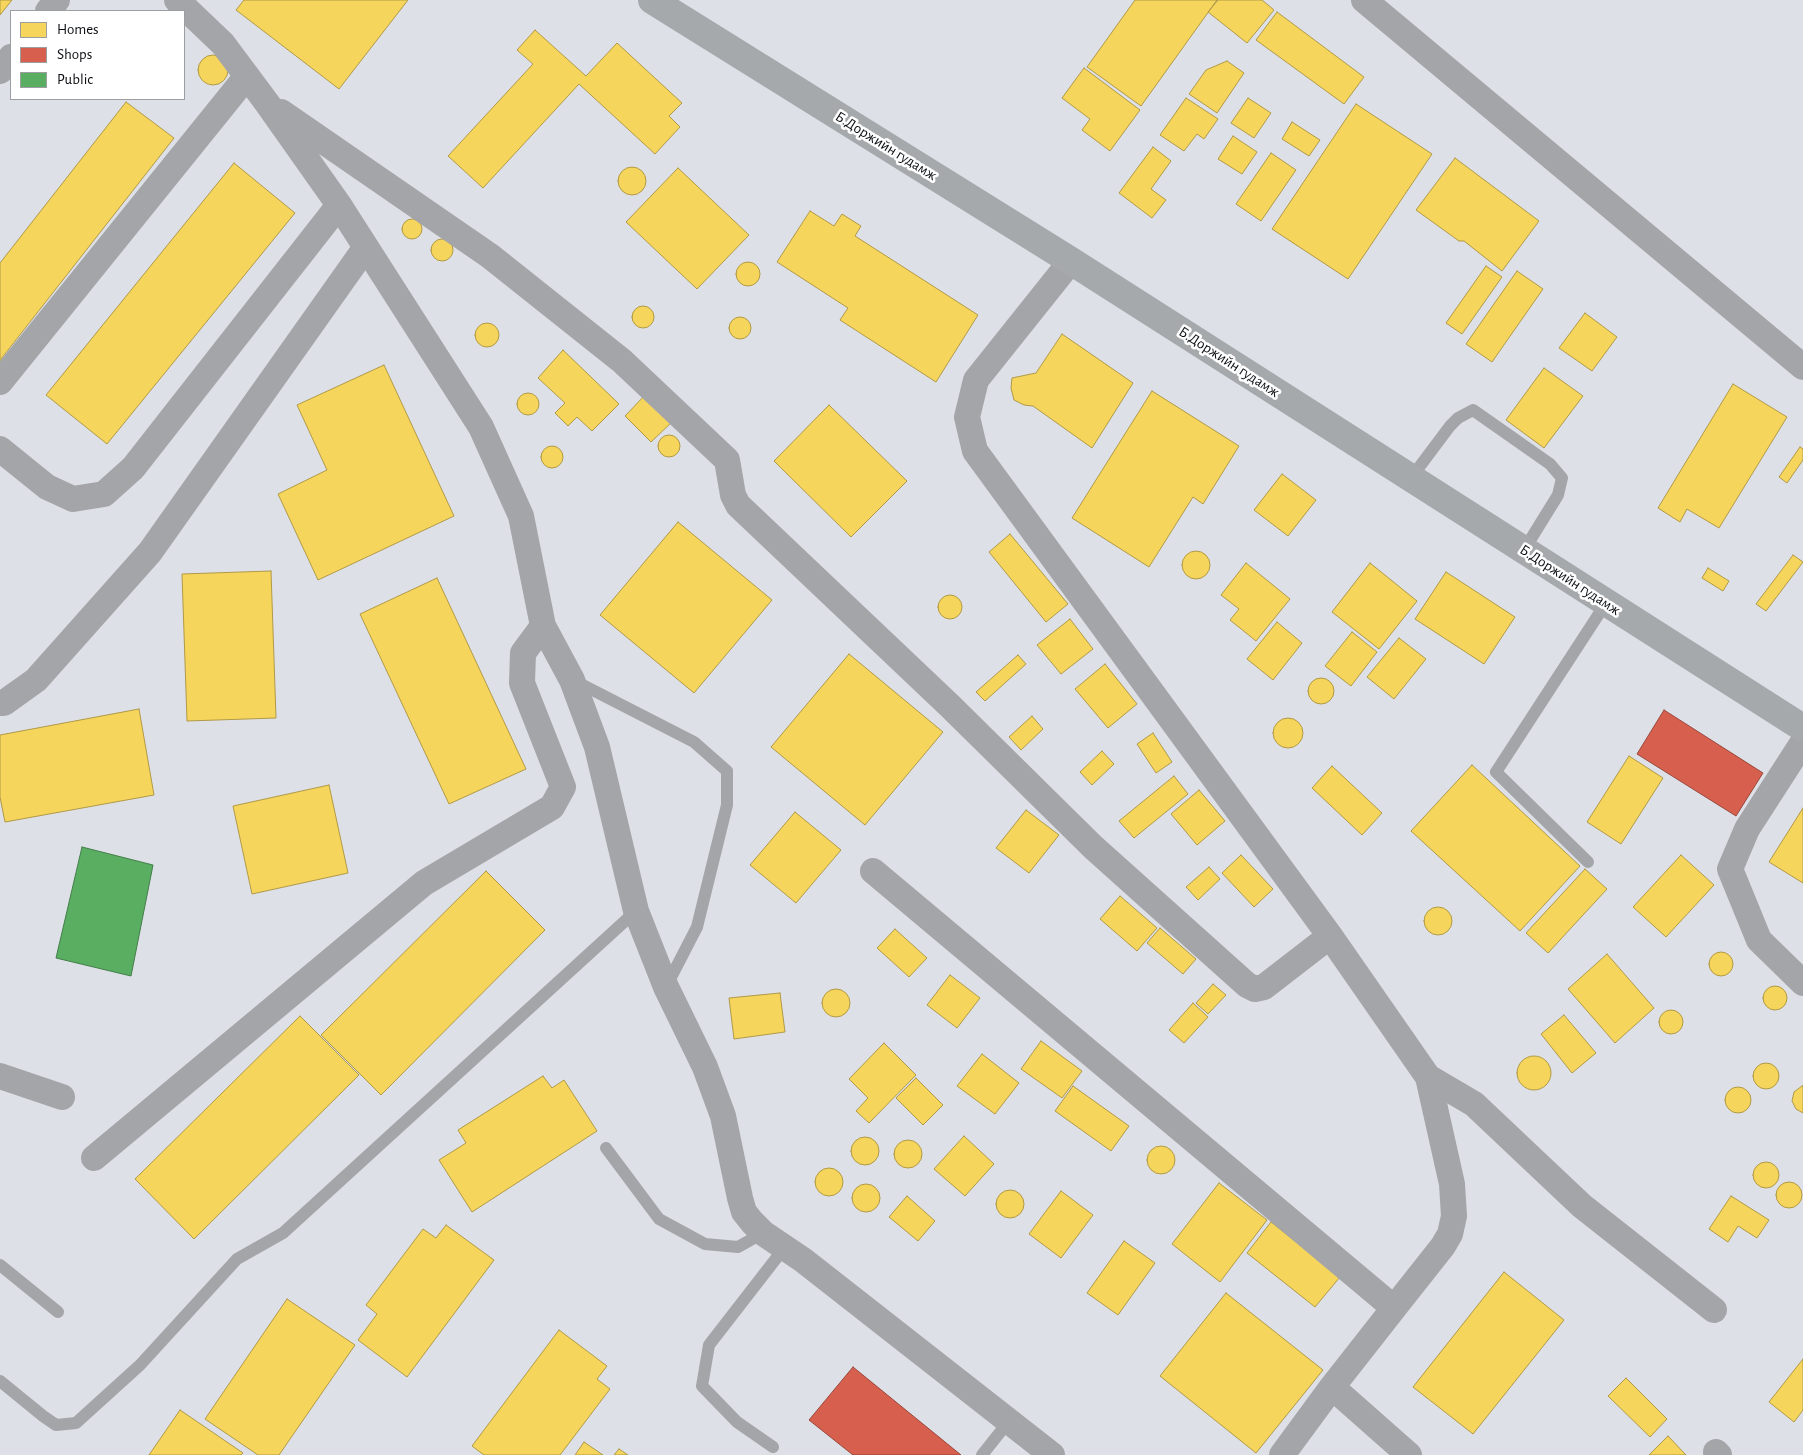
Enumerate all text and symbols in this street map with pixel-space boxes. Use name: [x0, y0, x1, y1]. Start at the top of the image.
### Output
legend: [10, 10, 185, 100]
text: Homes: [57, 22, 99, 37]
text: Shops: [57, 47, 92, 62]
text: Public: [57, 72, 93, 87]
street label: Б.Доржийн гудамж: [832, 107, 940, 185]
street label: Б.Доржийн гудамж: [1175, 323, 1283, 401]
street label: Б.Доржийн гудамж: [1516, 541, 1624, 619]

